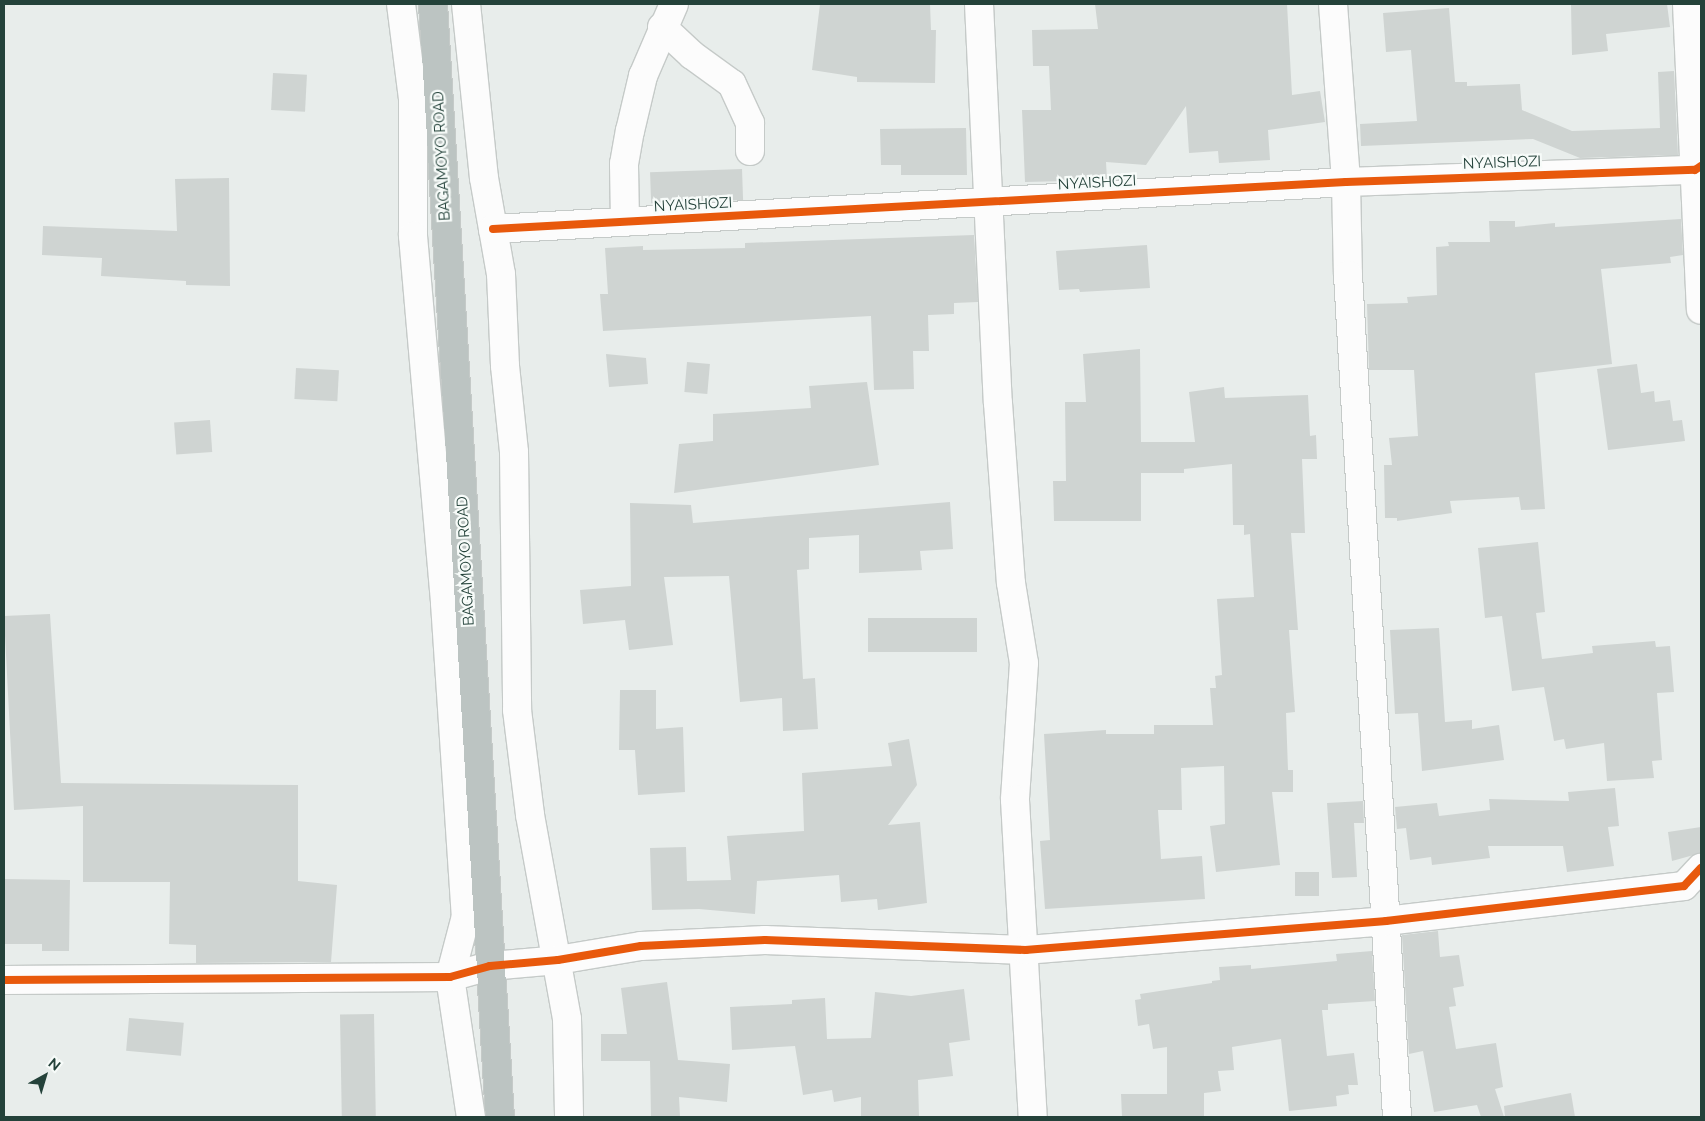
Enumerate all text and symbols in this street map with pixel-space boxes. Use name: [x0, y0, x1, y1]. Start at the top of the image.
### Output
street label: BAGAMOYO ROAD: [430, 91, 454, 221]
street label: NYAISHOZI: [1463, 153, 1541, 173]
street label: NYAISHOZI: [1057, 172, 1137, 194]
street label: NYAISHOZI: [653, 194, 733, 216]
street label: BAGAMOYO ROAD: [454, 496, 478, 626]
north arrow: [20, 1051, 70, 1101]
text: N: [45, 1055, 64, 1074]

